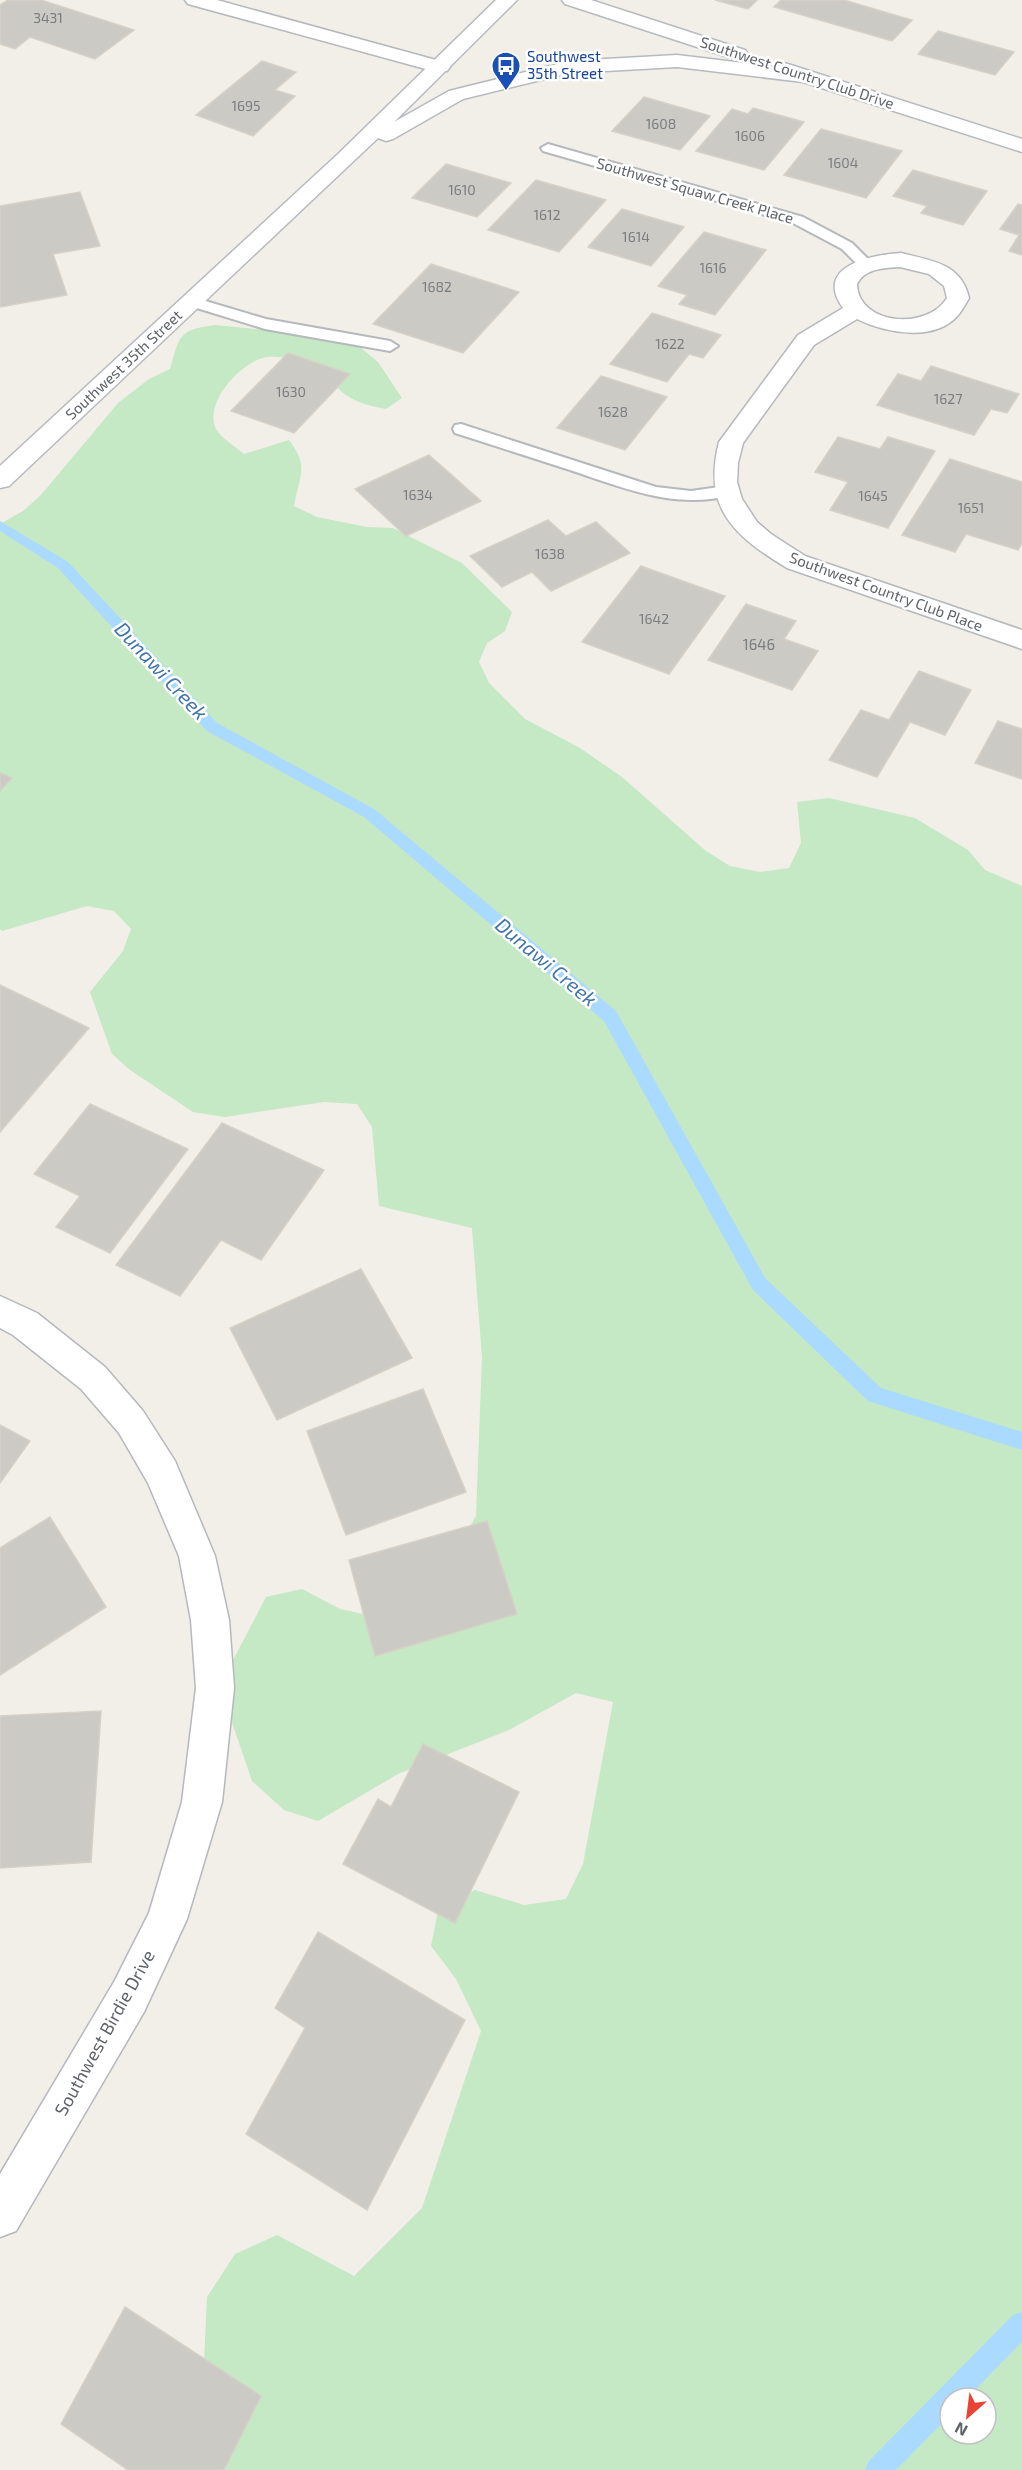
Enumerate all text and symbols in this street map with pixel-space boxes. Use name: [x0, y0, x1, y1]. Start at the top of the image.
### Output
house number: 3431: [33, 9, 63, 26]
street label: Southwest Country Club Drive: [698, 32, 897, 112]
place label: Southwest 35th Street: [527, 47, 603, 82]
bus stop icon: Southwest 35th Street: [490, 50, 522, 92]
house number: 1695: [231, 97, 261, 114]
house number: 1608: [646, 115, 676, 132]
house number: 1606: [735, 127, 765, 144]
street label: Southwest Squaw Creek Place: [595, 153, 796, 227]
house number: 1604: [828, 154, 858, 171]
house number: 1610: [448, 181, 476, 198]
house number: 1612: [533, 206, 561, 223]
house number: 1614: [622, 228, 650, 245]
house number: 1616: [699, 259, 727, 276]
house number: 1682: [422, 278, 452, 295]
street label: Southwest 35th Street: [61, 305, 186, 423]
house number: 1622: [655, 335, 685, 352]
house number: 1630: [276, 383, 306, 400]
house number: 1627: [934, 390, 962, 407]
house number: 1628: [598, 403, 628, 420]
house number: 1634: [403, 486, 433, 503]
house number: 1645: [858, 487, 888, 504]
house number: 1651: [958, 499, 984, 516]
house number: 1638: [535, 545, 565, 562]
street label: Southwest Country Club Place: [787, 548, 985, 634]
house number: 1642: [639, 610, 669, 627]
water label: Dunawi Creek: [110, 616, 213, 724]
house number: 1646: [743, 635, 775, 653]
water label: Dunawi Creek: [491, 912, 602, 1011]
street label: Southwest Birdie Drive: [49, 1946, 159, 2119]
north arrow: [938, 2386, 998, 2446]
text: N: [951, 2419, 970, 2441]

